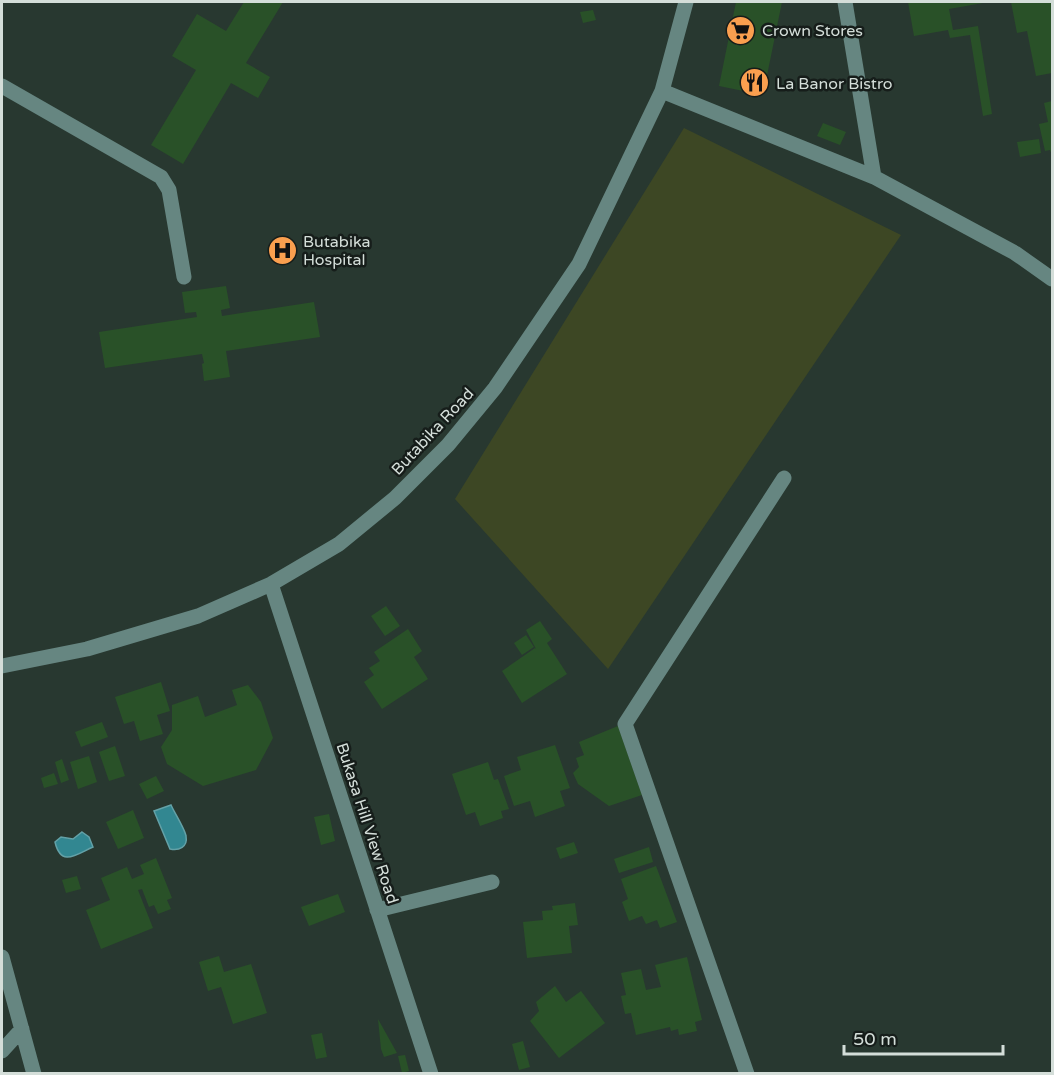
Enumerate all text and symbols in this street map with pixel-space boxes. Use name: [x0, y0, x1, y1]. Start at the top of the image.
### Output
supermarket icon: Crown Stores: [725, 14, 757, 46]
place label: Crown Stores: [762, 21, 863, 41]
restaurant icon: La Banor Bistro: [739, 67, 771, 99]
place label: La Banor Bistro: [776, 74, 893, 94]
place label: Butabika Hospital: [303, 232, 370, 270]
hospital icon: Butabika Hospital: [266, 234, 298, 266]
street label: Butabika Road: [387, 384, 478, 479]
street label: Bukasa Hill View Road: [332, 740, 403, 906]
scale bar: [844, 1018, 1003, 1056]
text: 50 m: [853, 1028, 897, 1050]

